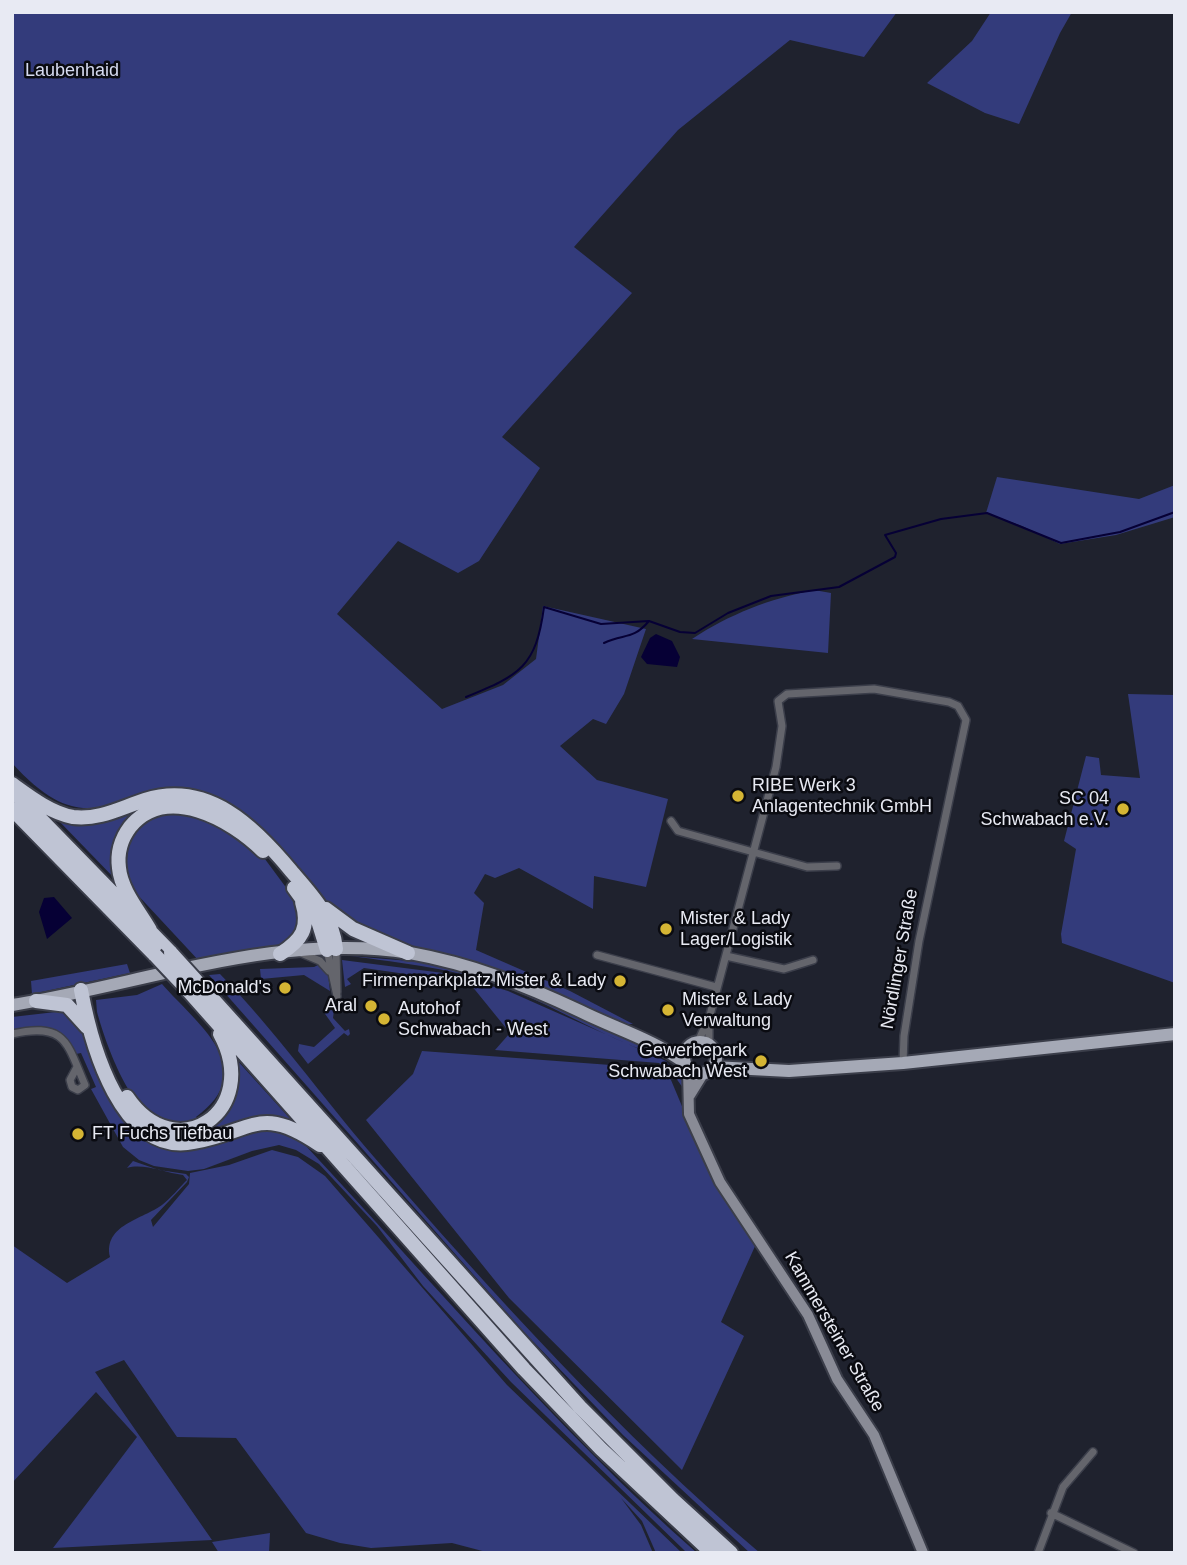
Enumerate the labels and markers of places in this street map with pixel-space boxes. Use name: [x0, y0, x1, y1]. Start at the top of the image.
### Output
place label: RIBE Werk 3 Anlagentechnik GmbH: [752, 775, 932, 818]
marker: RIBE Werk 3 Anlagentechnik GmbH: [730, 788, 746, 804]
place label: SC 04 Schwabach e.V.: [981, 788, 1109, 830]
marker: SC 04 Schwabach e.V.: [1115, 801, 1131, 817]
place label: Mister & Lady Lager/Logistik: [680, 908, 792, 950]
marker: Mister & Lady Lager/Logistik: [658, 921, 674, 937]
place label: Firmenparkplatz Mister & Lady: [362, 970, 606, 992]
marker: Firmenparkplatz Mister & Lady: [612, 973, 628, 989]
place label: McDonald's: [178, 977, 271, 999]
marker: McDonald's: [277, 980, 293, 996]
place label: Mister & Lady Verwaltung: [682, 989, 792, 1032]
place label: Aral: [325, 995, 357, 1017]
marker: Aral: [363, 998, 379, 1014]
place label: Autohof Schwabach - West: [398, 998, 548, 1040]
marker: Mister & Lady Verwaltung: [660, 1002, 676, 1018]
marker: Autohof Schwabach - West: [376, 1011, 392, 1027]
place label: Gewerbepark Schwabach West: [608, 1040, 747, 1082]
marker: Gewerbepark Schwabach West: [753, 1053, 769, 1069]
place label: FT Fuchs Tiefbau: [92, 1123, 232, 1145]
marker: FT Fuchs Tiefbau: [70, 1126, 86, 1142]

